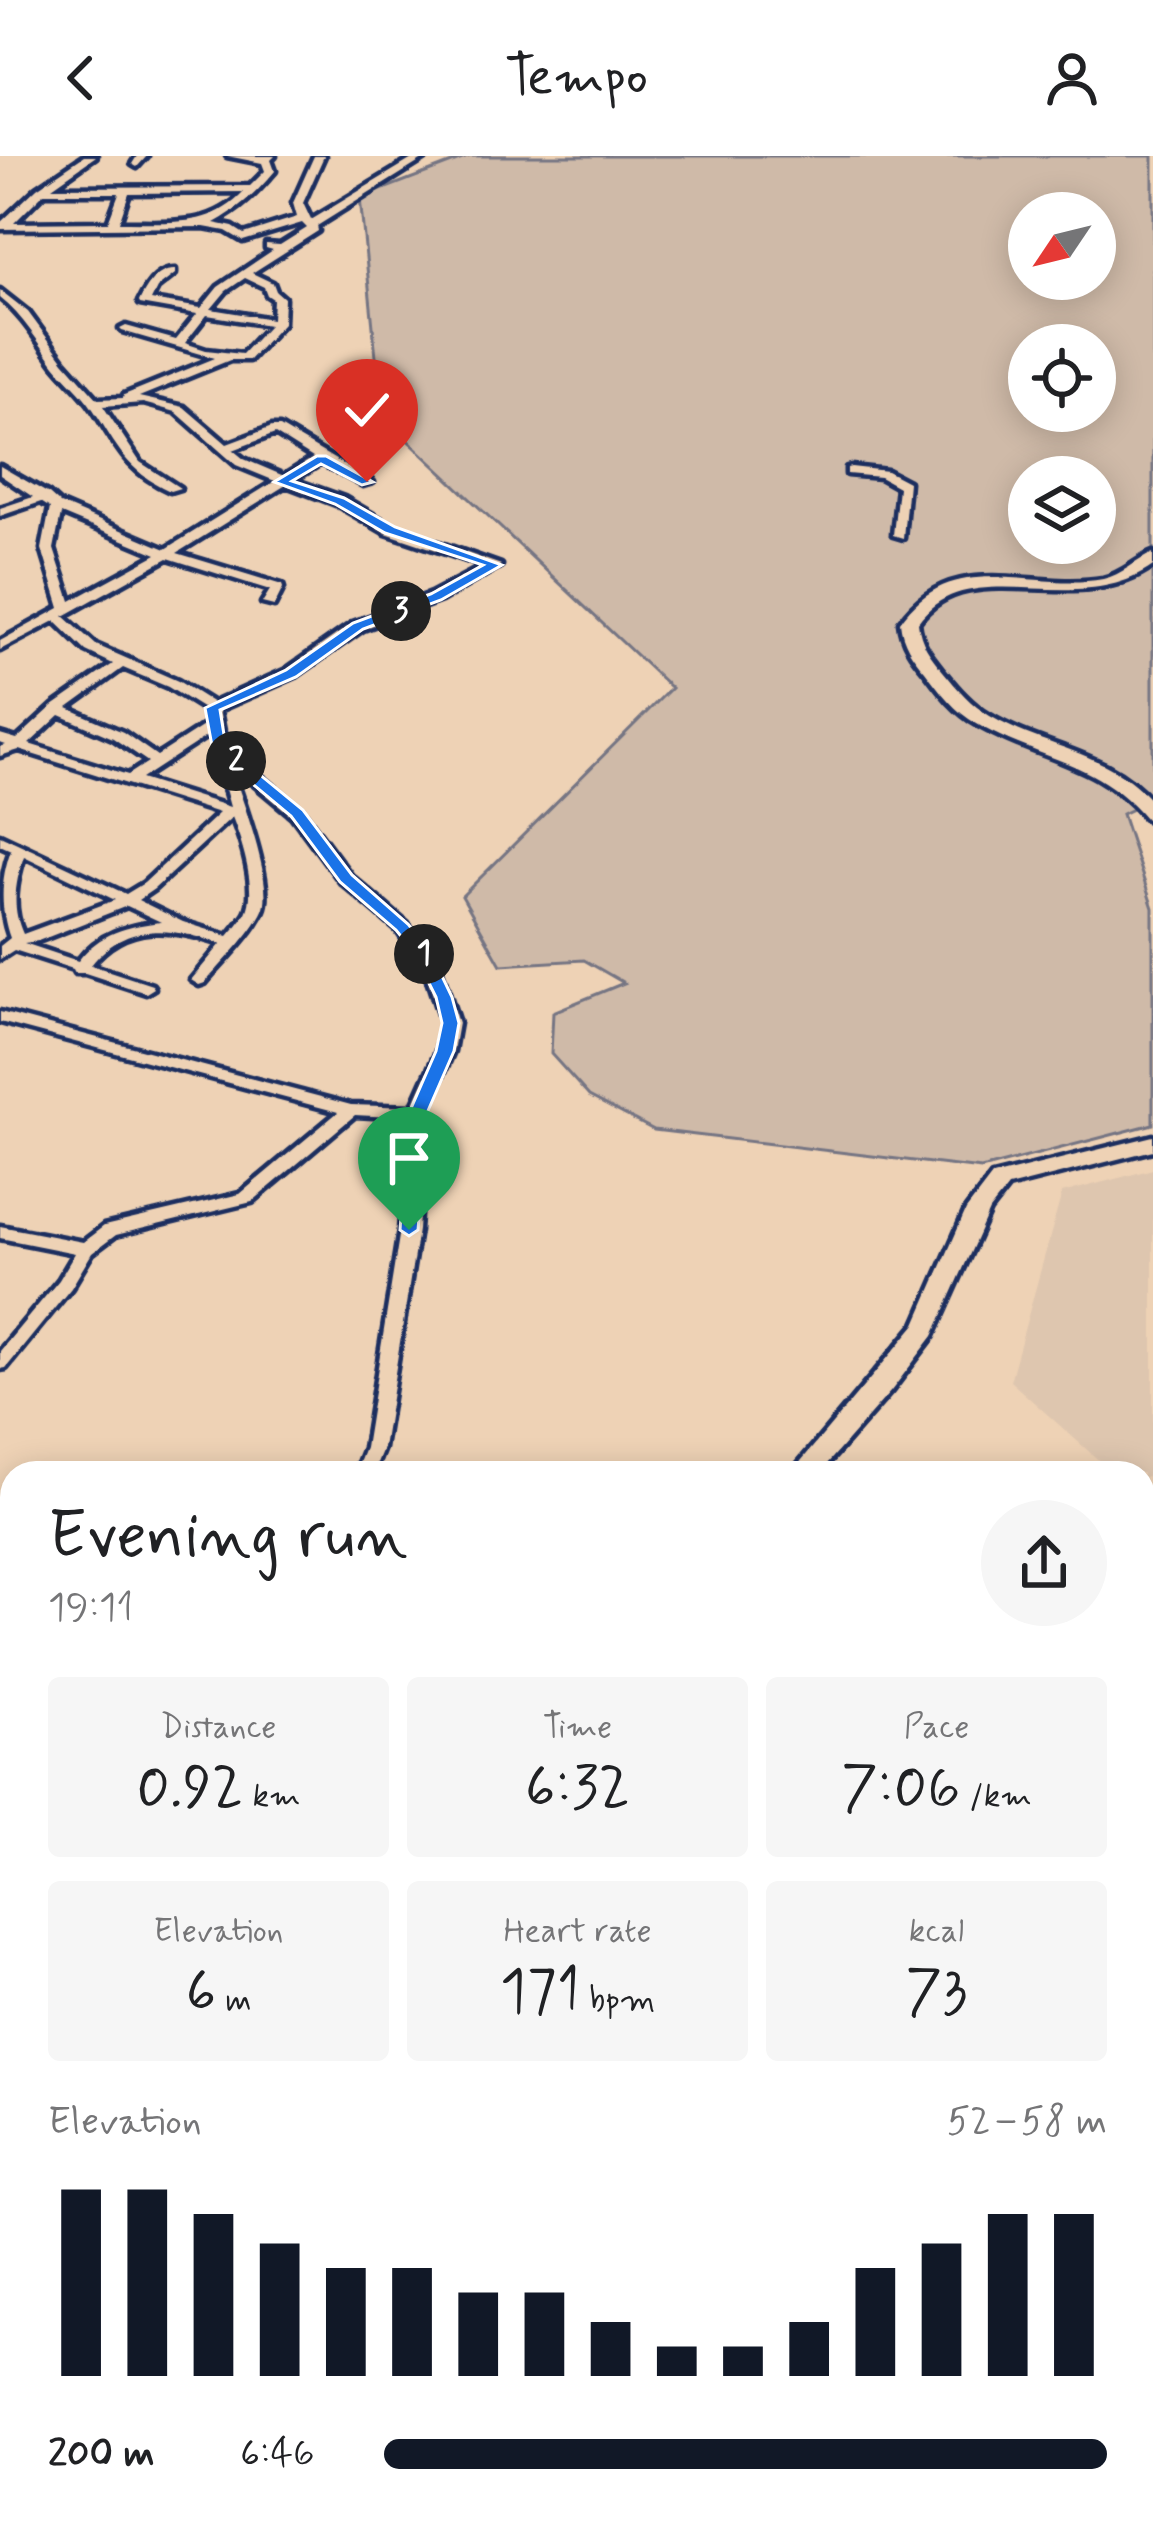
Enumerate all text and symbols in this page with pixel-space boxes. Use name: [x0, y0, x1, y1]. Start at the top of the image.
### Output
text: Tempo: [505, 43, 648, 114]
icon: back: [48, 45, 114, 111]
icon: person: [1039, 45, 1105, 111]
north arrow: [1008, 192, 1116, 300]
map controls: [1008, 192, 1116, 564]
button: locate: [1008, 324, 1116, 432]
pin: [316, 359, 418, 482]
icon: check: [334, 377, 400, 443]
button: layers: [1008, 456, 1116, 564]
pin: 3: [371, 581, 431, 641]
text: 3: [394, 589, 408, 633]
pin: 2: [206, 731, 266, 791]
text: 2: [228, 739, 244, 783]
pin: 1: [394, 924, 454, 984]
text: 1: [417, 932, 431, 976]
pin: [358, 1107, 460, 1230]
icon: arrive: [376, 1125, 442, 1191]
text: Evening run: [48, 1495, 408, 1581]
button: share: [981, 1500, 1107, 1626]
text: 19:11: [48, 1583, 133, 1634]
text: Distance: [161, 1706, 277, 1750]
text: Time: [543, 1706, 612, 1750]
text: Pace: [904, 1706, 969, 1750]
text: 0.92: [136, 1750, 244, 1829]
text: 6:32: [525, 1750, 630, 1829]
text: 7:06: [841, 1750, 960, 1829]
text: km: [244, 1775, 301, 1819]
text: /km: [960, 1775, 1032, 1819]
text: Elevation: [154, 1910, 283, 1954]
text: Heart rate: [503, 1910, 652, 1954]
text: kcal: [909, 1910, 964, 1954]
text: 6: [186, 1954, 216, 2033]
text: 171: [500, 1954, 580, 2033]
text: 73: [906, 1954, 967, 2033]
text: m: [216, 1979, 251, 2023]
text: bpm: [580, 1979, 655, 2023]
text: Elevation: [48, 2097, 202, 2148]
text: 52–58 m: [947, 2097, 1107, 2148]
text: 200 m: [48, 2429, 154, 2480]
text: 6:46: [240, 2429, 315, 2480]

